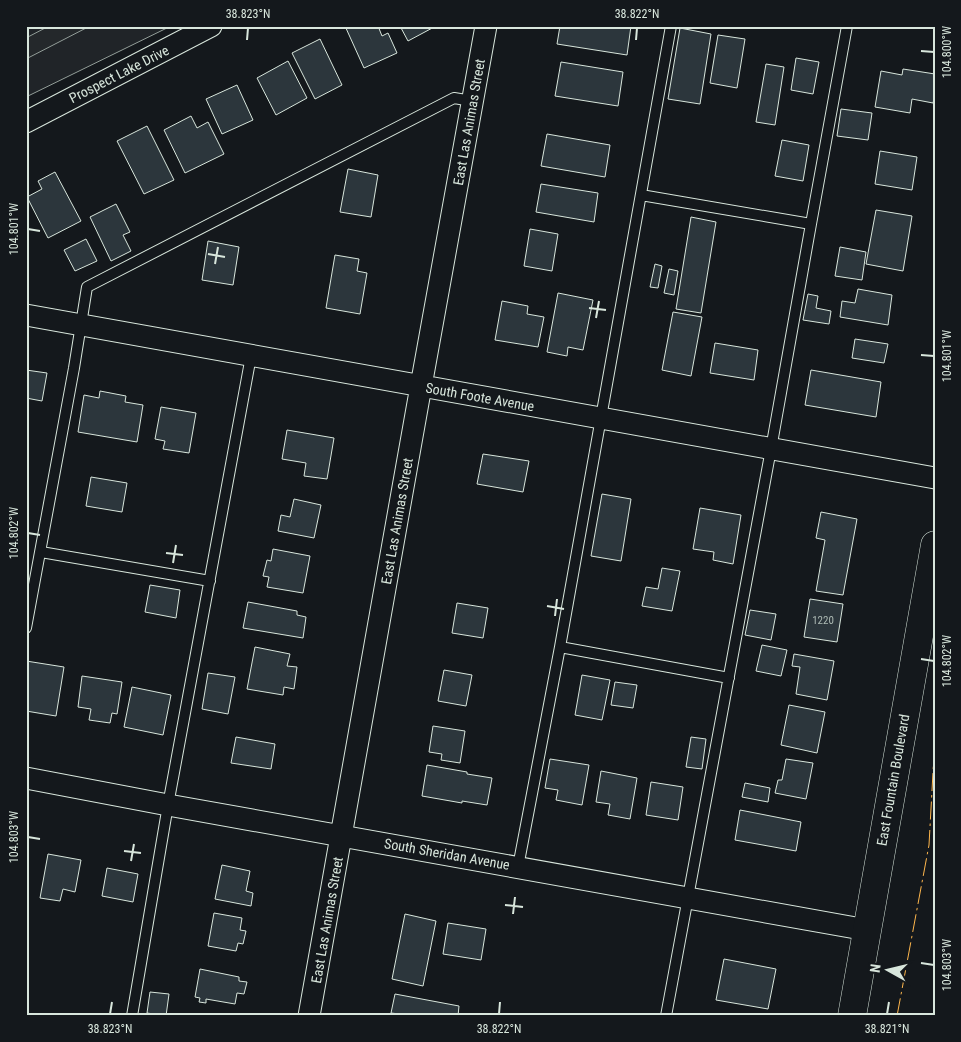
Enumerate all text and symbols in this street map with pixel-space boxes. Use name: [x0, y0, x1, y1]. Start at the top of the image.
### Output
text: 38.823°N: [226, 7, 270, 21]
text: 38.822°N: [615, 7, 659, 21]
text: 104.800°W: [940, 26, 954, 78]
street label: Prospect Lake Drive: [66, 42, 172, 106]
street label: East Las Animas Street: [450, 58, 488, 186]
text: 104.801°W: [7, 203, 21, 255]
text: 104.801°W: [940, 330, 954, 382]
street label: South Foote Avenue: [424, 380, 536, 415]
street label: East Las Animas Street: [378, 457, 416, 585]
text: 104.802°W: [7, 507, 21, 559]
house number: 1220: [812, 614, 834, 627]
text: 104.802°W: [940, 635, 954, 687]
street label: East Fountain Boulevard: [874, 713, 912, 847]
text: 104.803°W: [7, 811, 21, 863]
street label: South Sheridan Avenue: [383, 835, 511, 873]
street label: East Las Animas Street: [308, 856, 346, 984]
text: 104.803°W: [940, 939, 954, 991]
north arrow: [864, 944, 914, 994]
text: N: [867, 963, 884, 974]
text: 38.823°N: [88, 1022, 132, 1036]
text: 38.822°N: [477, 1022, 521, 1036]
text: 38.821°N: [865, 1022, 909, 1036]

